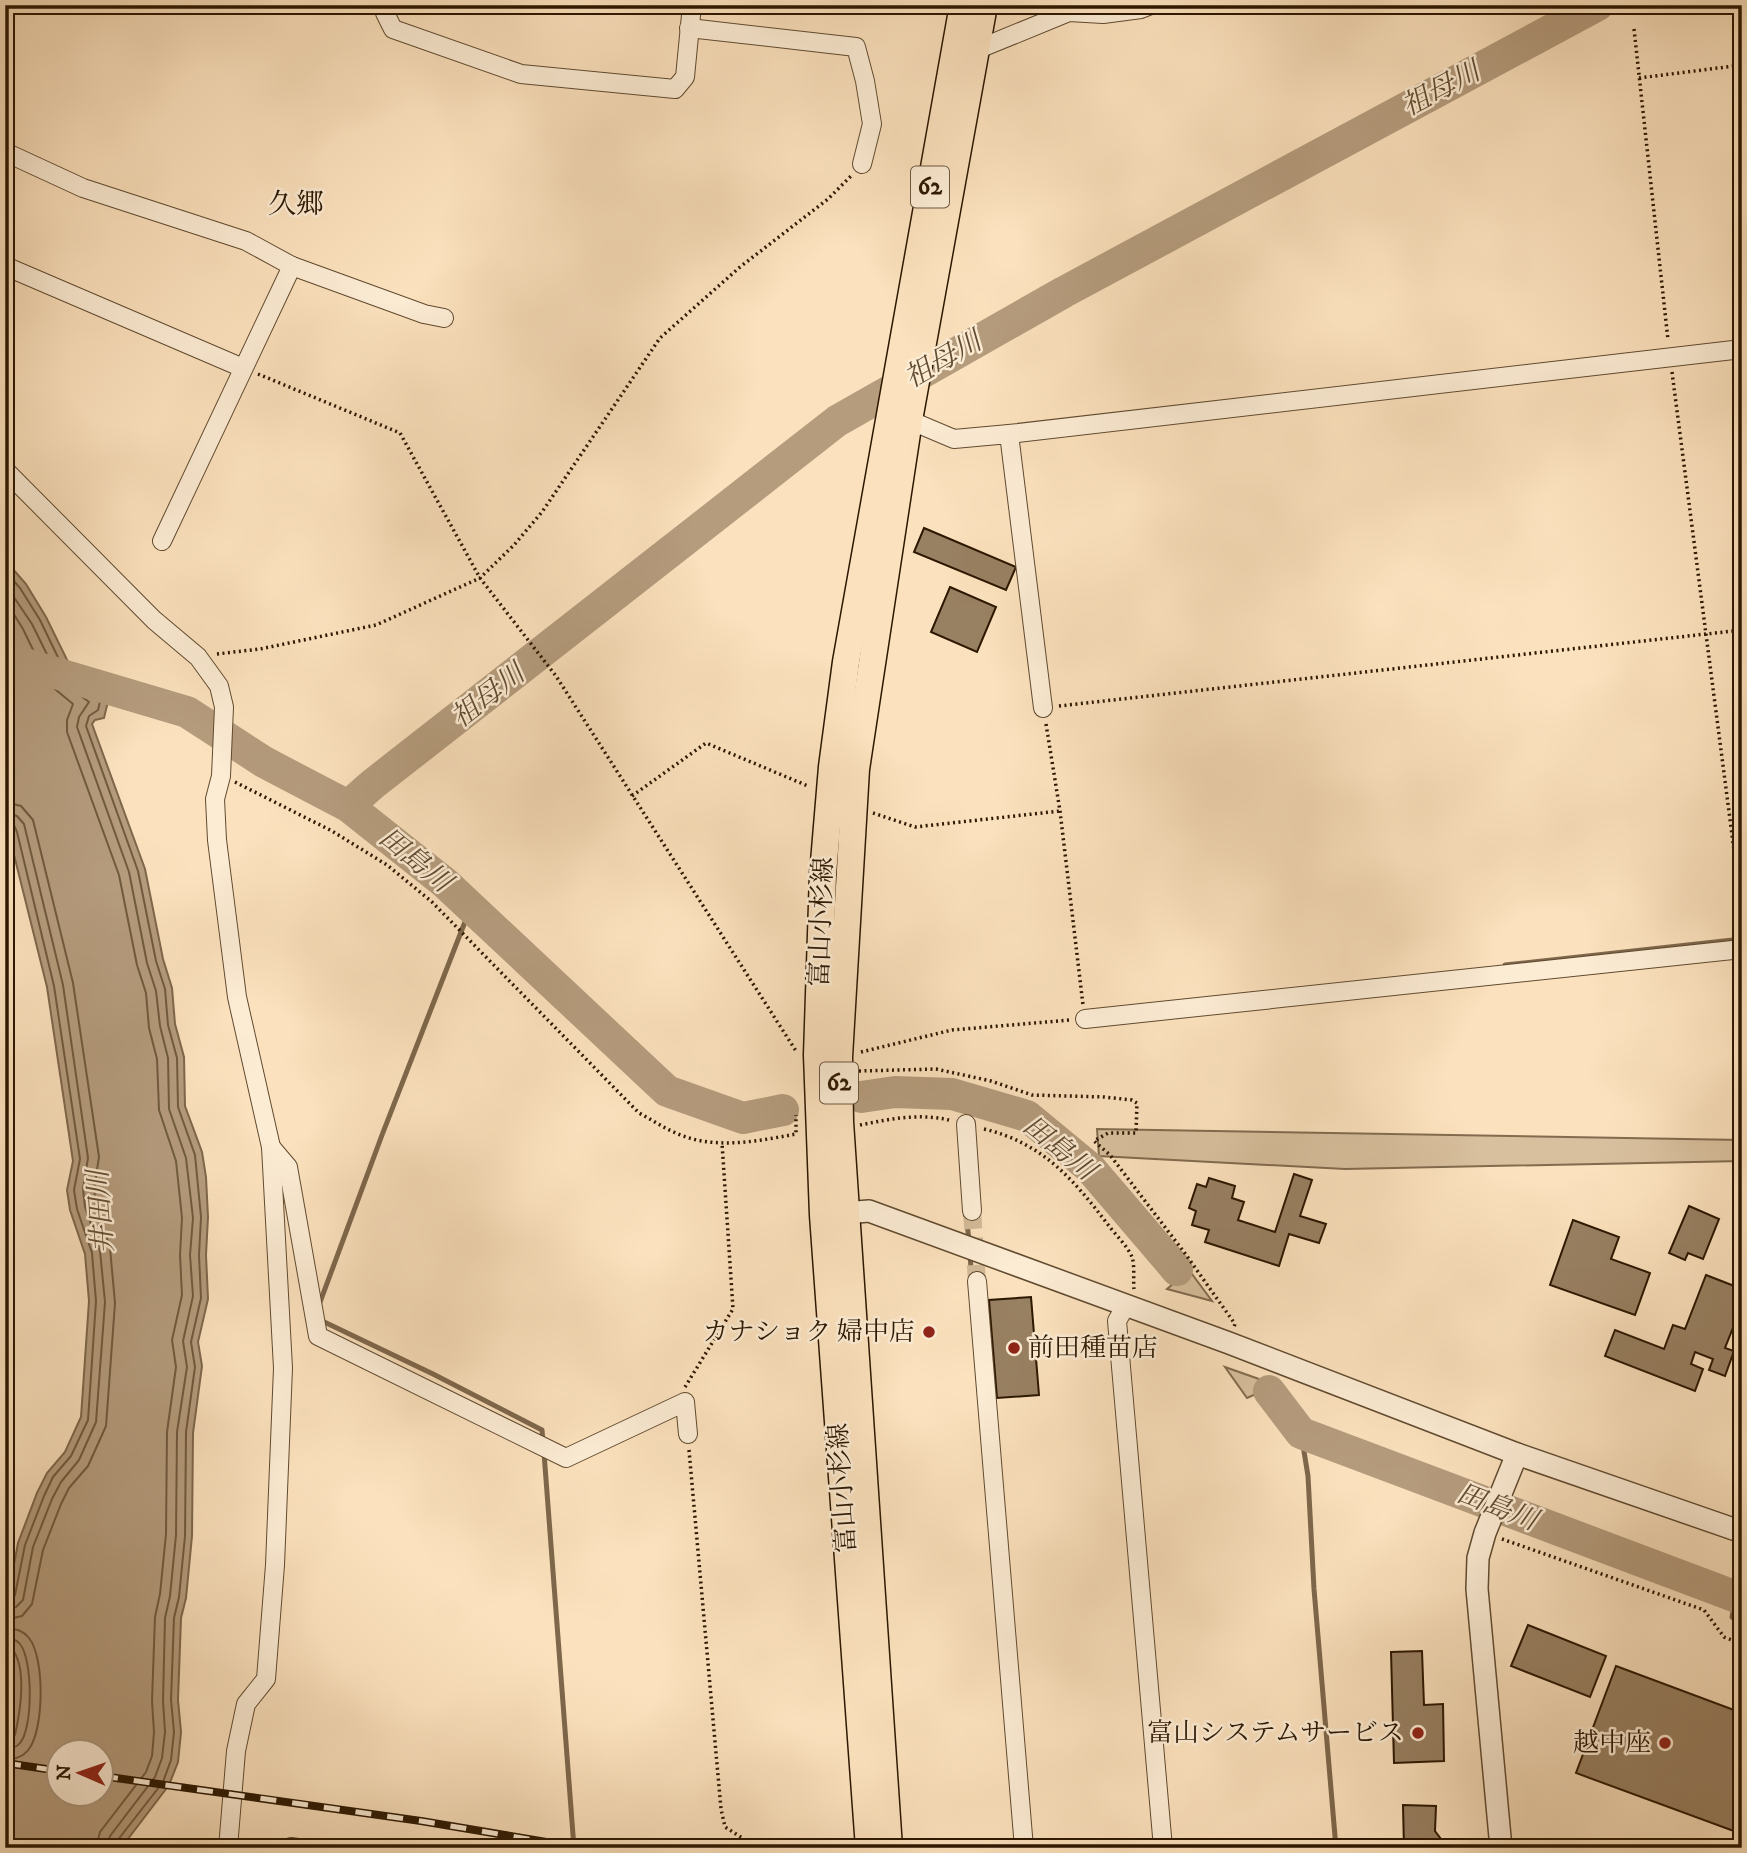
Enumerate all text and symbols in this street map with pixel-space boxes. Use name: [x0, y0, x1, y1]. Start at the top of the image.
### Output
water label: 祖母川: [1396, 52, 1489, 124]
road number: 62: [911, 167, 949, 208]
district label: 久郷: [268, 187, 324, 222]
water label: 祖母川: [898, 322, 991, 396]
water label: 祖母川: [444, 655, 534, 736]
water label: 田島川: [371, 820, 461, 902]
street label: 富山小杉線: [803, 856, 841, 988]
road number: 62: [820, 1063, 858, 1104]
water label: 田島川: [1015, 1108, 1105, 1190]
water label: 井田川: [80, 1166, 121, 1255]
place label: カナショク 婦中店: [702, 1316, 915, 1349]
marker: カナショク 婦中店: [921, 1324, 937, 1340]
place label: 前田種苗店: [1028, 1332, 1158, 1365]
marker: 前田種苗店: [1006, 1340, 1022, 1356]
street label: 富山小杉線: [822, 1422, 864, 1554]
water label: 田島川: [1452, 1476, 1545, 1539]
place label: 富山システムサービス: [1147, 1717, 1404, 1750]
marker: 富山システムサービス: [1410, 1725, 1426, 1741]
place label: 越中座: [1573, 1727, 1651, 1760]
marker: 越中座: [1657, 1735, 1673, 1751]
north arrow: [46, 1738, 116, 1808]
text: N: [53, 1764, 76, 1781]

